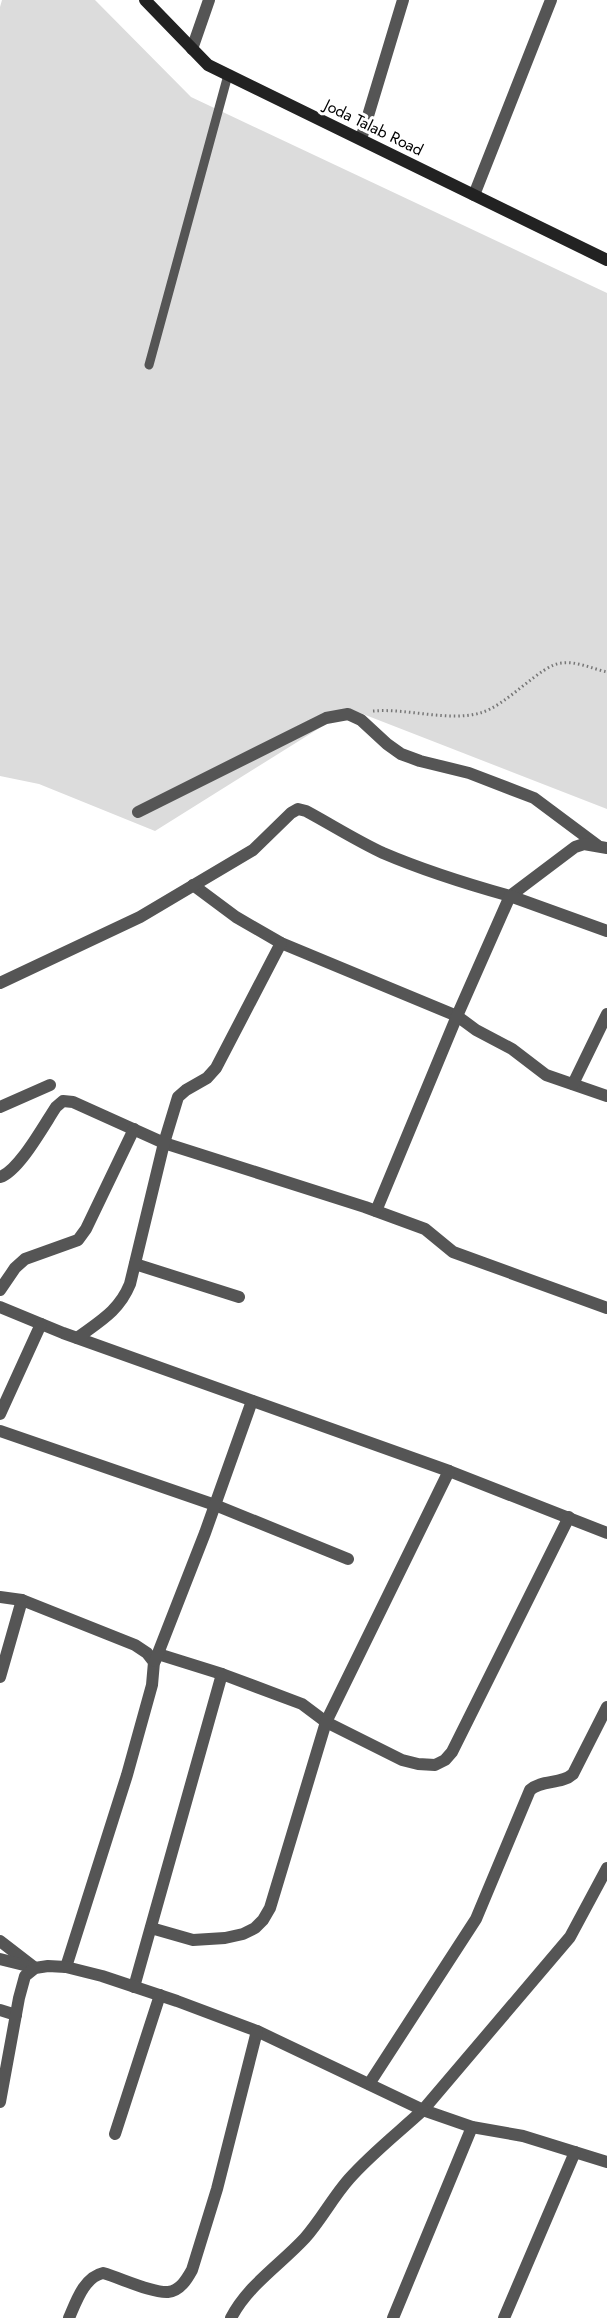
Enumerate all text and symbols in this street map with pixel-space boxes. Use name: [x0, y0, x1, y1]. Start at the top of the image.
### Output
street label: Joda Talab Road: [319, 93, 427, 161]

